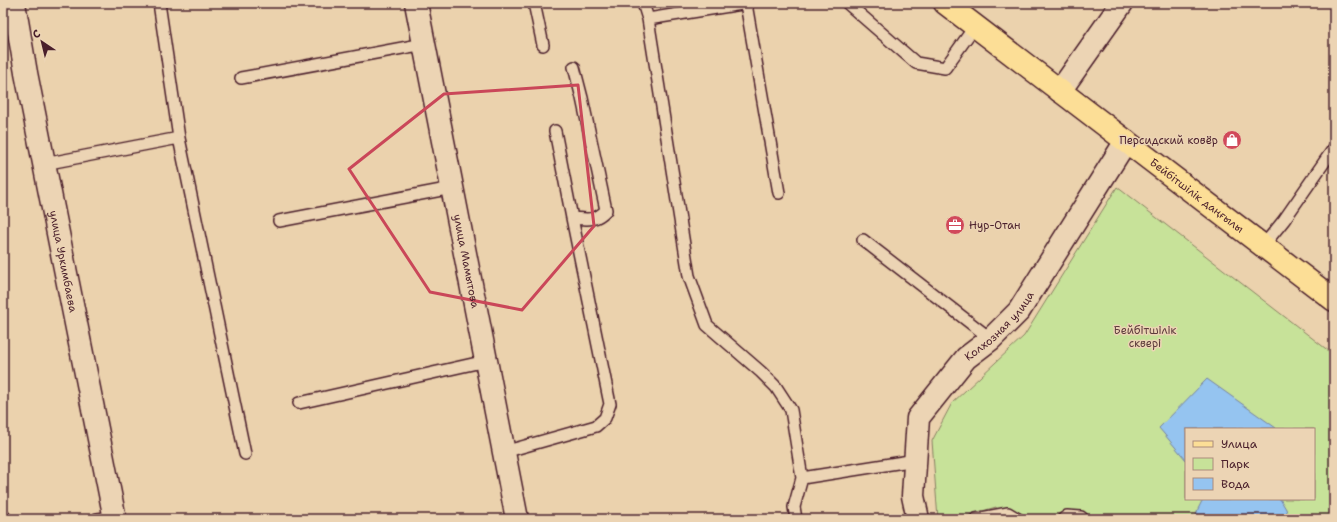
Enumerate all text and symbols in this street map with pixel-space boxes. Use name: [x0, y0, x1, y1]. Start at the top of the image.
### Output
north arrow: [22, 22, 62, 62]
text: С: [29, 26, 44, 42]
shop icon: Персидский ковёр: [1221, 129, 1243, 151]
place label: Персидский ковёр: [1119, 133, 1218, 148]
street label: Бейбітшілік даңғылы: [1147, 155, 1247, 236]
street label: улица Уркимбаева: [46, 209, 81, 314]
street label: улица Мамытова: [450, 213, 483, 310]
office icon: Нур-Отан: [944, 214, 966, 236]
place label: Нур-Отан: [969, 218, 1021, 233]
street label: Колхозная улица: [961, 288, 1037, 364]
park label: Бейбітшілік сквері: [1114, 323, 1177, 351]
legend: [1185, 428, 1315, 500]
text: Улица: [1221, 436, 1258, 452]
text: Парк: [1221, 456, 1250, 472]
text: Вода: [1221, 476, 1250, 492]

